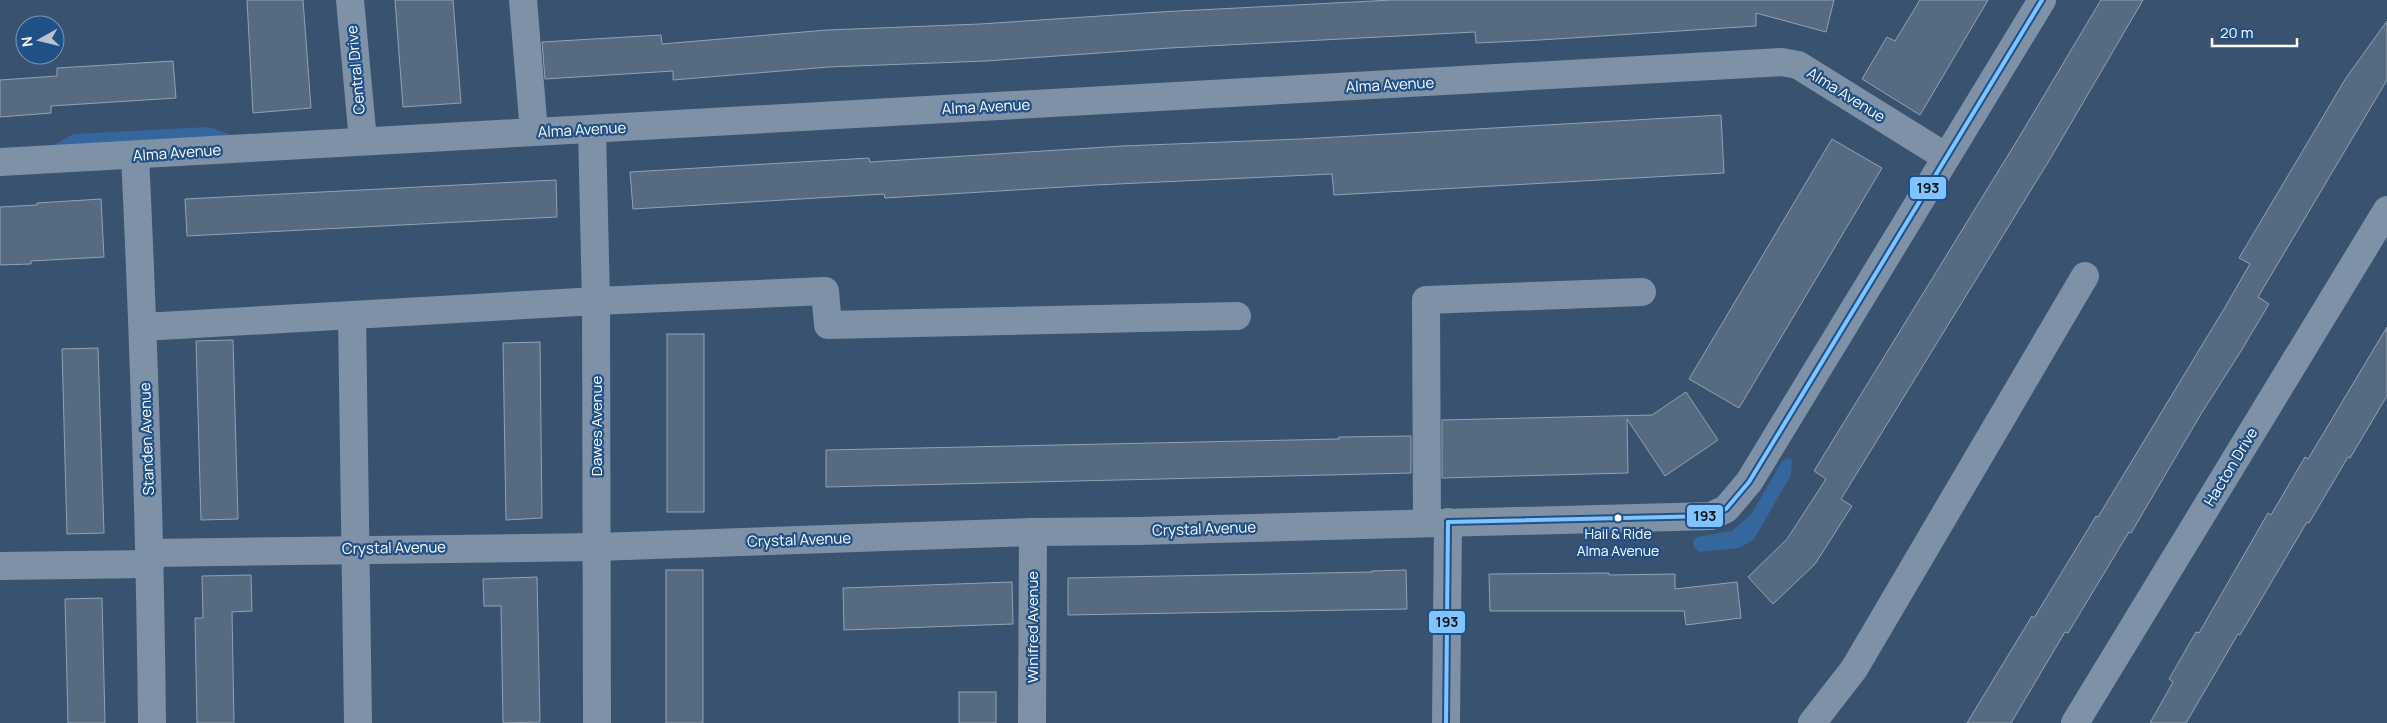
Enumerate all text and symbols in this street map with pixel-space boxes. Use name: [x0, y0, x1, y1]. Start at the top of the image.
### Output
north arrow: [15, 15, 65, 65]
scale bar: [2212, 15, 2297, 47]
text: 20 m: [2220, 22, 2253, 43]
street label: Central Drive: [341, 24, 370, 115]
text: N: [17, 36, 37, 48]
street label: Alma Avenue: [1803, 62, 1890, 127]
street label: Alma Avenue: [1345, 72, 1435, 97]
street label: Alma Avenue: [941, 94, 1031, 119]
street label: Alma Avenue: [537, 117, 627, 142]
street label: Alma Avenue: [132, 139, 222, 166]
line badge: 193: [1909, 176, 1947, 200]
text: 193: [1917, 178, 1939, 197]
street label: Dawes Avenue: [586, 376, 607, 476]
street label: Standen Avenue: [134, 382, 159, 496]
street label: Hacton Drive: [2199, 423, 2262, 510]
line badge: 193: [1686, 504, 1724, 528]
text: 193: [1694, 506, 1716, 525]
marker: Hail & Ride Alma Avenue: [1613, 513, 1623, 523]
street label: Crystal Avenue: [1152, 516, 1257, 541]
place label: Hail & Ride Alma Avenue: [1577, 524, 1659, 560]
street label: Crystal Avenue: [747, 527, 852, 552]
street label: Crystal Avenue: [342, 536, 446, 559]
street label: Winifred Avenue: [1022, 571, 1043, 683]
line badge: 193: [1428, 610, 1466, 634]
text: 193: [1436, 612, 1458, 631]

